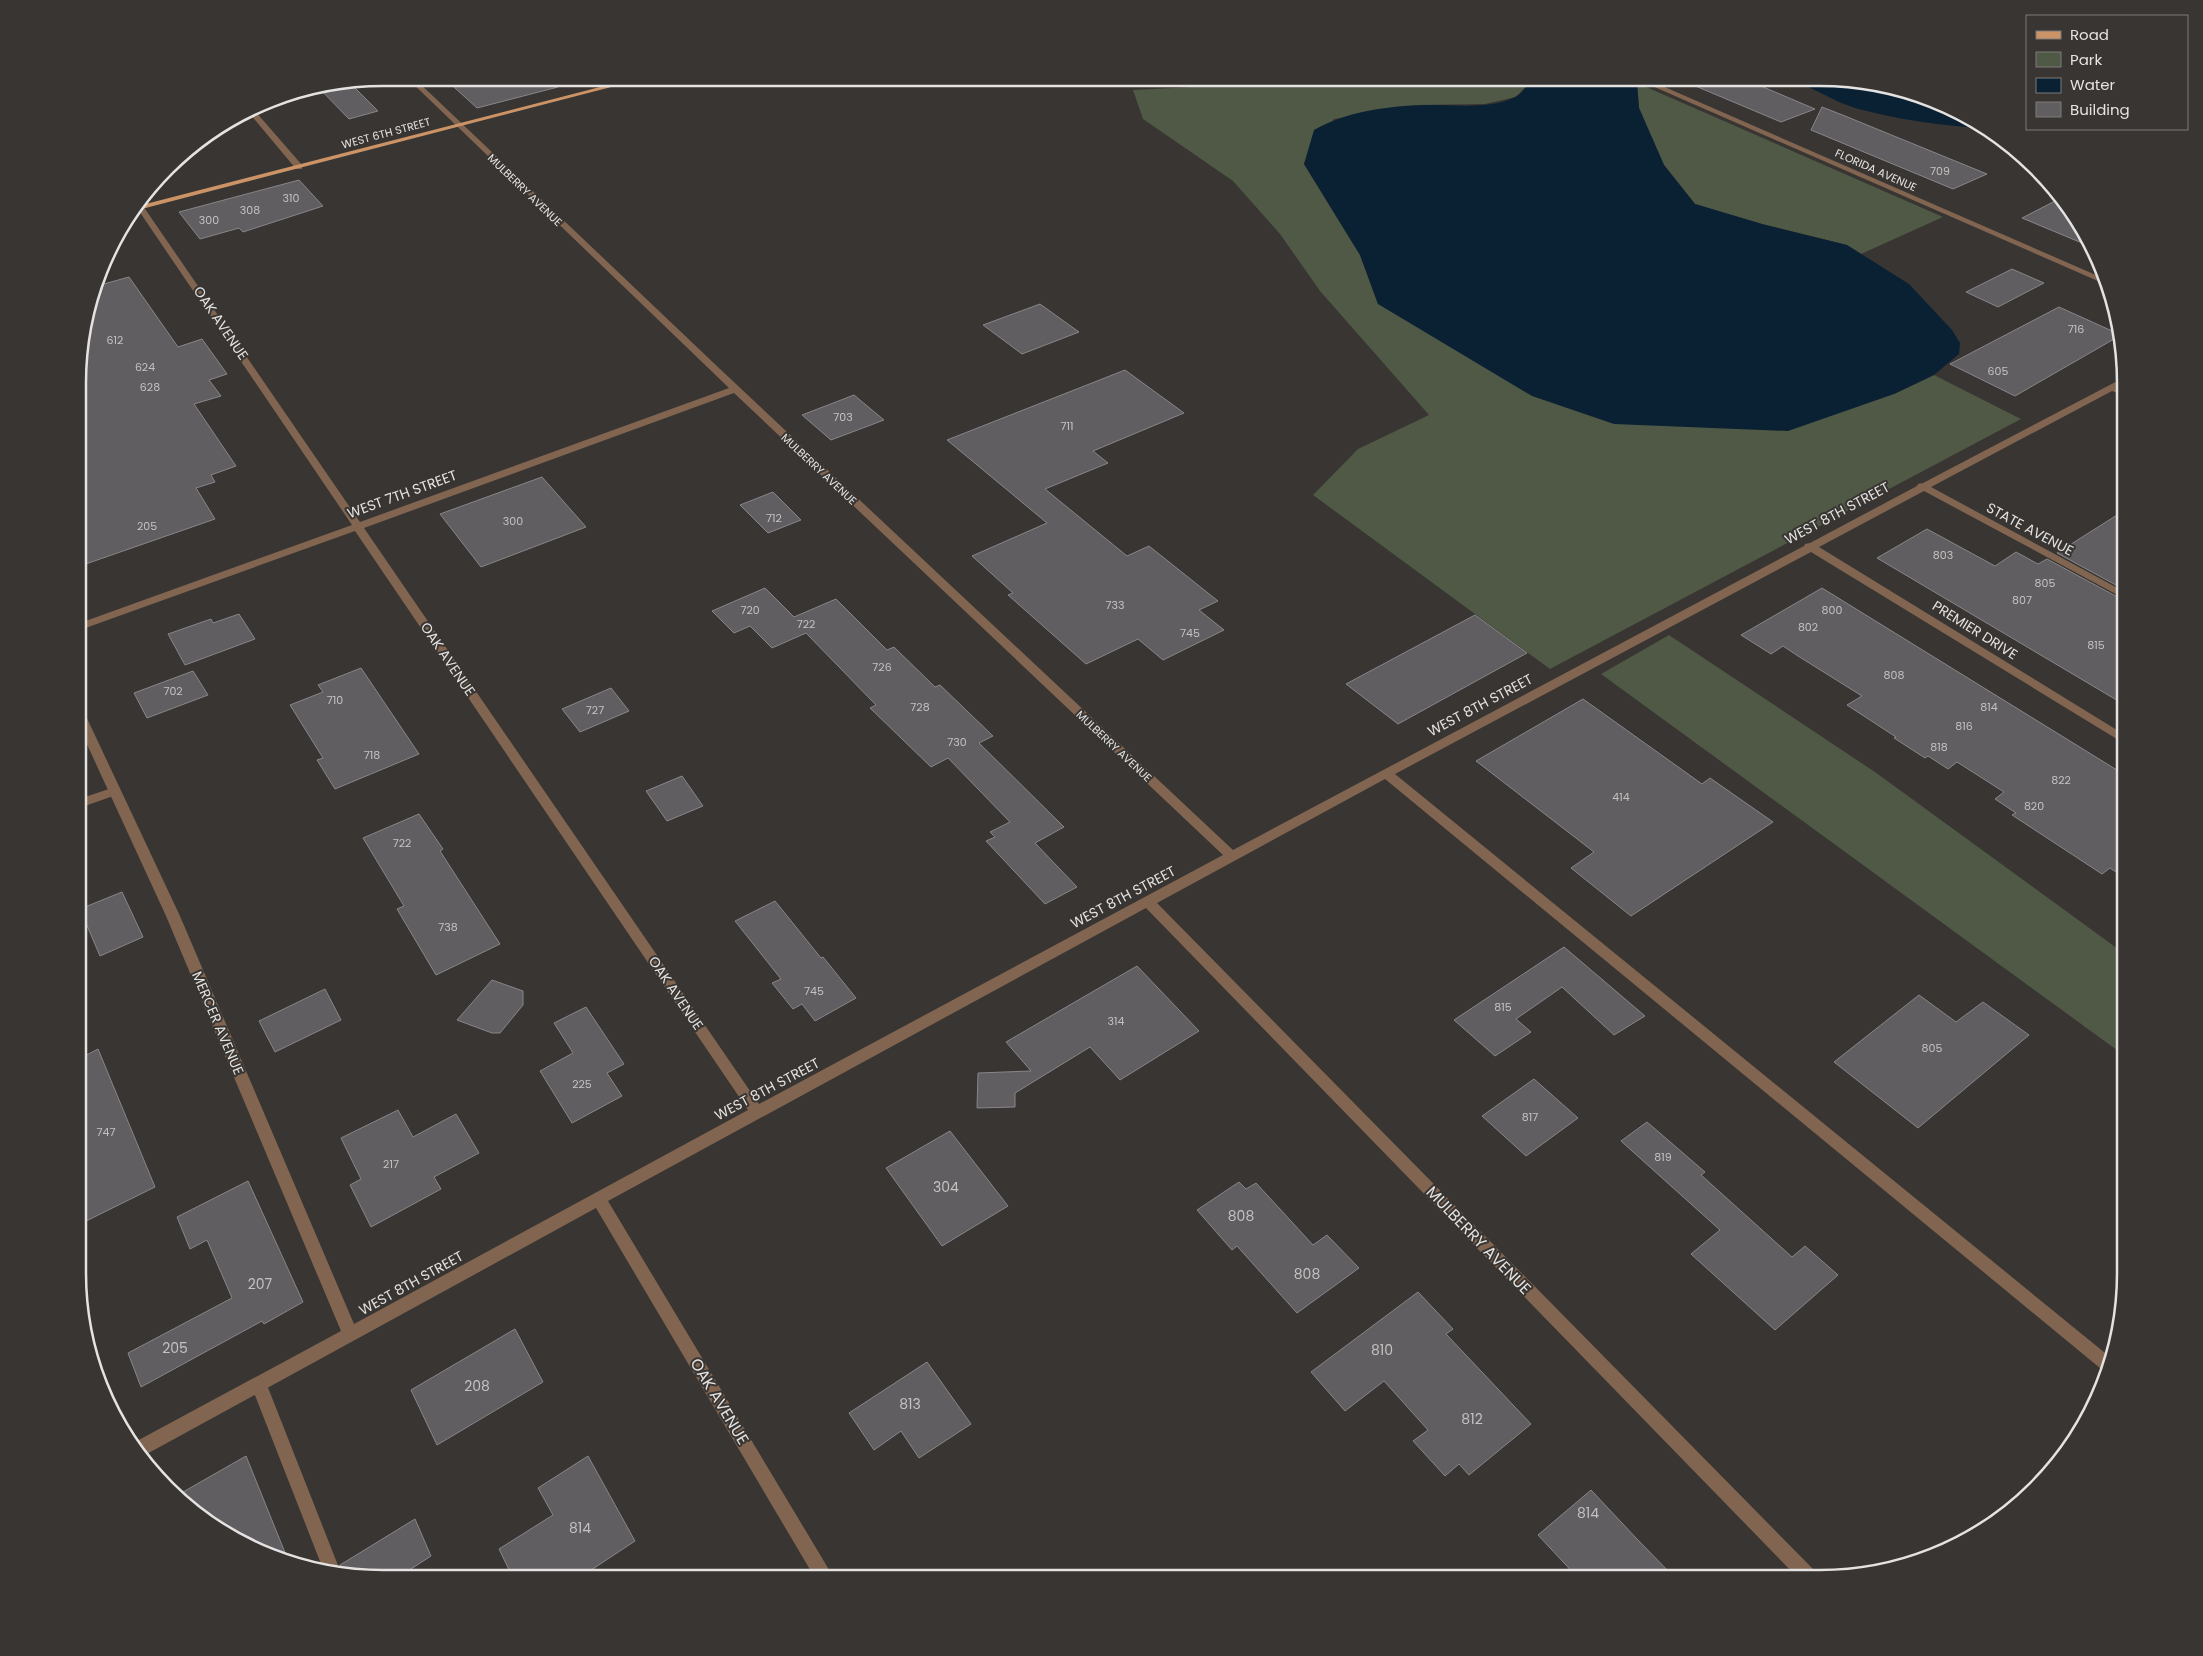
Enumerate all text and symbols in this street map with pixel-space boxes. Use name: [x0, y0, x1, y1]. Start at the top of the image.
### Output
legend: [2026, 15, 2188, 130]
text: Road: [2070, 24, 2109, 45]
text: Park: [2070, 49, 2102, 70]
text: Water: [2070, 74, 2116, 95]
text: Building: [2070, 99, 2130, 120]
street label: WEST 6TH STREET: [340, 113, 432, 153]
street label: FLORIDA AVENUE: [1833, 145, 1919, 195]
street label: MULBERRY AVENUE: [484, 150, 566, 230]
house number: 709: [1930, 163, 1950, 179]
house number: 310: [283, 190, 300, 206]
house number: 308: [240, 202, 260, 218]
house number: 300: [199, 212, 219, 228]
street label: OAK AVENUE: [189, 282, 253, 364]
house number: 716: [2068, 321, 2084, 337]
house number: 612: [107, 332, 123, 348]
house number: 624: [135, 359, 155, 375]
house number: 605: [1988, 363, 2008, 379]
house number: 628: [140, 379, 160, 395]
house number: 703: [833, 409, 853, 425]
house number: 711: [1060, 418, 1074, 434]
street label: MULBERRY AVENUE: [778, 430, 860, 508]
street label: WEST 7TH STREET: [344, 465, 460, 523]
street label: WEST 8TH STREET: [1781, 477, 1893, 549]
street label: STATE AVENUE: [1983, 498, 2077, 560]
house number: 712: [766, 510, 782, 526]
house number: 300: [503, 513, 523, 529]
house number: 205: [137, 518, 157, 534]
house number: 803: [1933, 547, 1953, 563]
house number: 805: [2035, 575, 2055, 591]
house number: 807: [2012, 592, 2032, 608]
street label: PREMIER DRIVE: [1928, 596, 2022, 664]
house number: 733: [1106, 597, 1124, 613]
house number: 720: [740, 602, 760, 618]
house number: 800: [1822, 602, 1842, 618]
house number: 722: [797, 616, 815, 632]
street label: OAK AVENUE: [416, 618, 480, 700]
house number: 802: [1798, 619, 1818, 635]
house number: 745: [1180, 625, 1200, 641]
house number: 815: [2087, 637, 2105, 653]
house number: 726: [872, 659, 892, 675]
house number: 808: [1884, 667, 1904, 683]
street label: WEST 8TH STREET: [1424, 669, 1536, 741]
house number: 702: [163, 683, 183, 699]
house number: 710: [327, 692, 343, 708]
house number: 728: [910, 699, 930, 715]
house number: 814: [1980, 699, 1998, 715]
house number: 727: [586, 702, 604, 718]
street label: MULBERRY AVENUE: [1073, 707, 1155, 785]
house number: 816: [1955, 718, 1973, 734]
house number: 730: [947, 734, 967, 750]
house number: 818: [1930, 739, 1948, 755]
house number: 718: [364, 747, 380, 763]
house number: 822: [2051, 772, 2071, 788]
house number: 414: [1612, 789, 1630, 805]
house number: 820: [2024, 798, 2044, 814]
house number: 722: [393, 835, 411, 851]
street label: WEST 8TH STREET: [1067, 861, 1179, 933]
house number: 738: [438, 919, 458, 935]
street label: OAK AVENUE: [644, 952, 708, 1034]
street label: MERCER AVENUE: [187, 968, 249, 1078]
house number: 745: [804, 983, 824, 999]
house number: 815: [1494, 999, 1512, 1015]
house number: 314: [1108, 1013, 1125, 1029]
house number: 805: [1922, 1040, 1942, 1056]
street label: WEST 8TH STREET: [711, 1053, 823, 1125]
house number: 225: [572, 1076, 592, 1092]
house number: 817: [1522, 1109, 1538, 1125]
house number: 747: [97, 1124, 115, 1140]
house number: 819: [1654, 1149, 1672, 1165]
house number: 217: [383, 1156, 399, 1172]
house number: 304: [933, 1177, 959, 1197]
street label: MULBERRY AVENUE: [1421, 1181, 1536, 1300]
house number: 808: [1228, 1206, 1254, 1226]
street label: WEST 8TH STREET: [355, 1246, 467, 1320]
house number: 808: [1294, 1264, 1320, 1284]
house number: 207: [248, 1274, 273, 1294]
house number: 205: [162, 1338, 188, 1358]
house number: 810: [1371, 1340, 1393, 1360]
street label: OAK AVENUE: [685, 1354, 754, 1449]
house number: 208: [464, 1376, 490, 1396]
house number: 813: [899, 1394, 921, 1414]
house number: 812: [1461, 1409, 1483, 1429]
house number: 814: [1577, 1503, 1599, 1523]
house number: 814: [569, 1518, 591, 1538]

